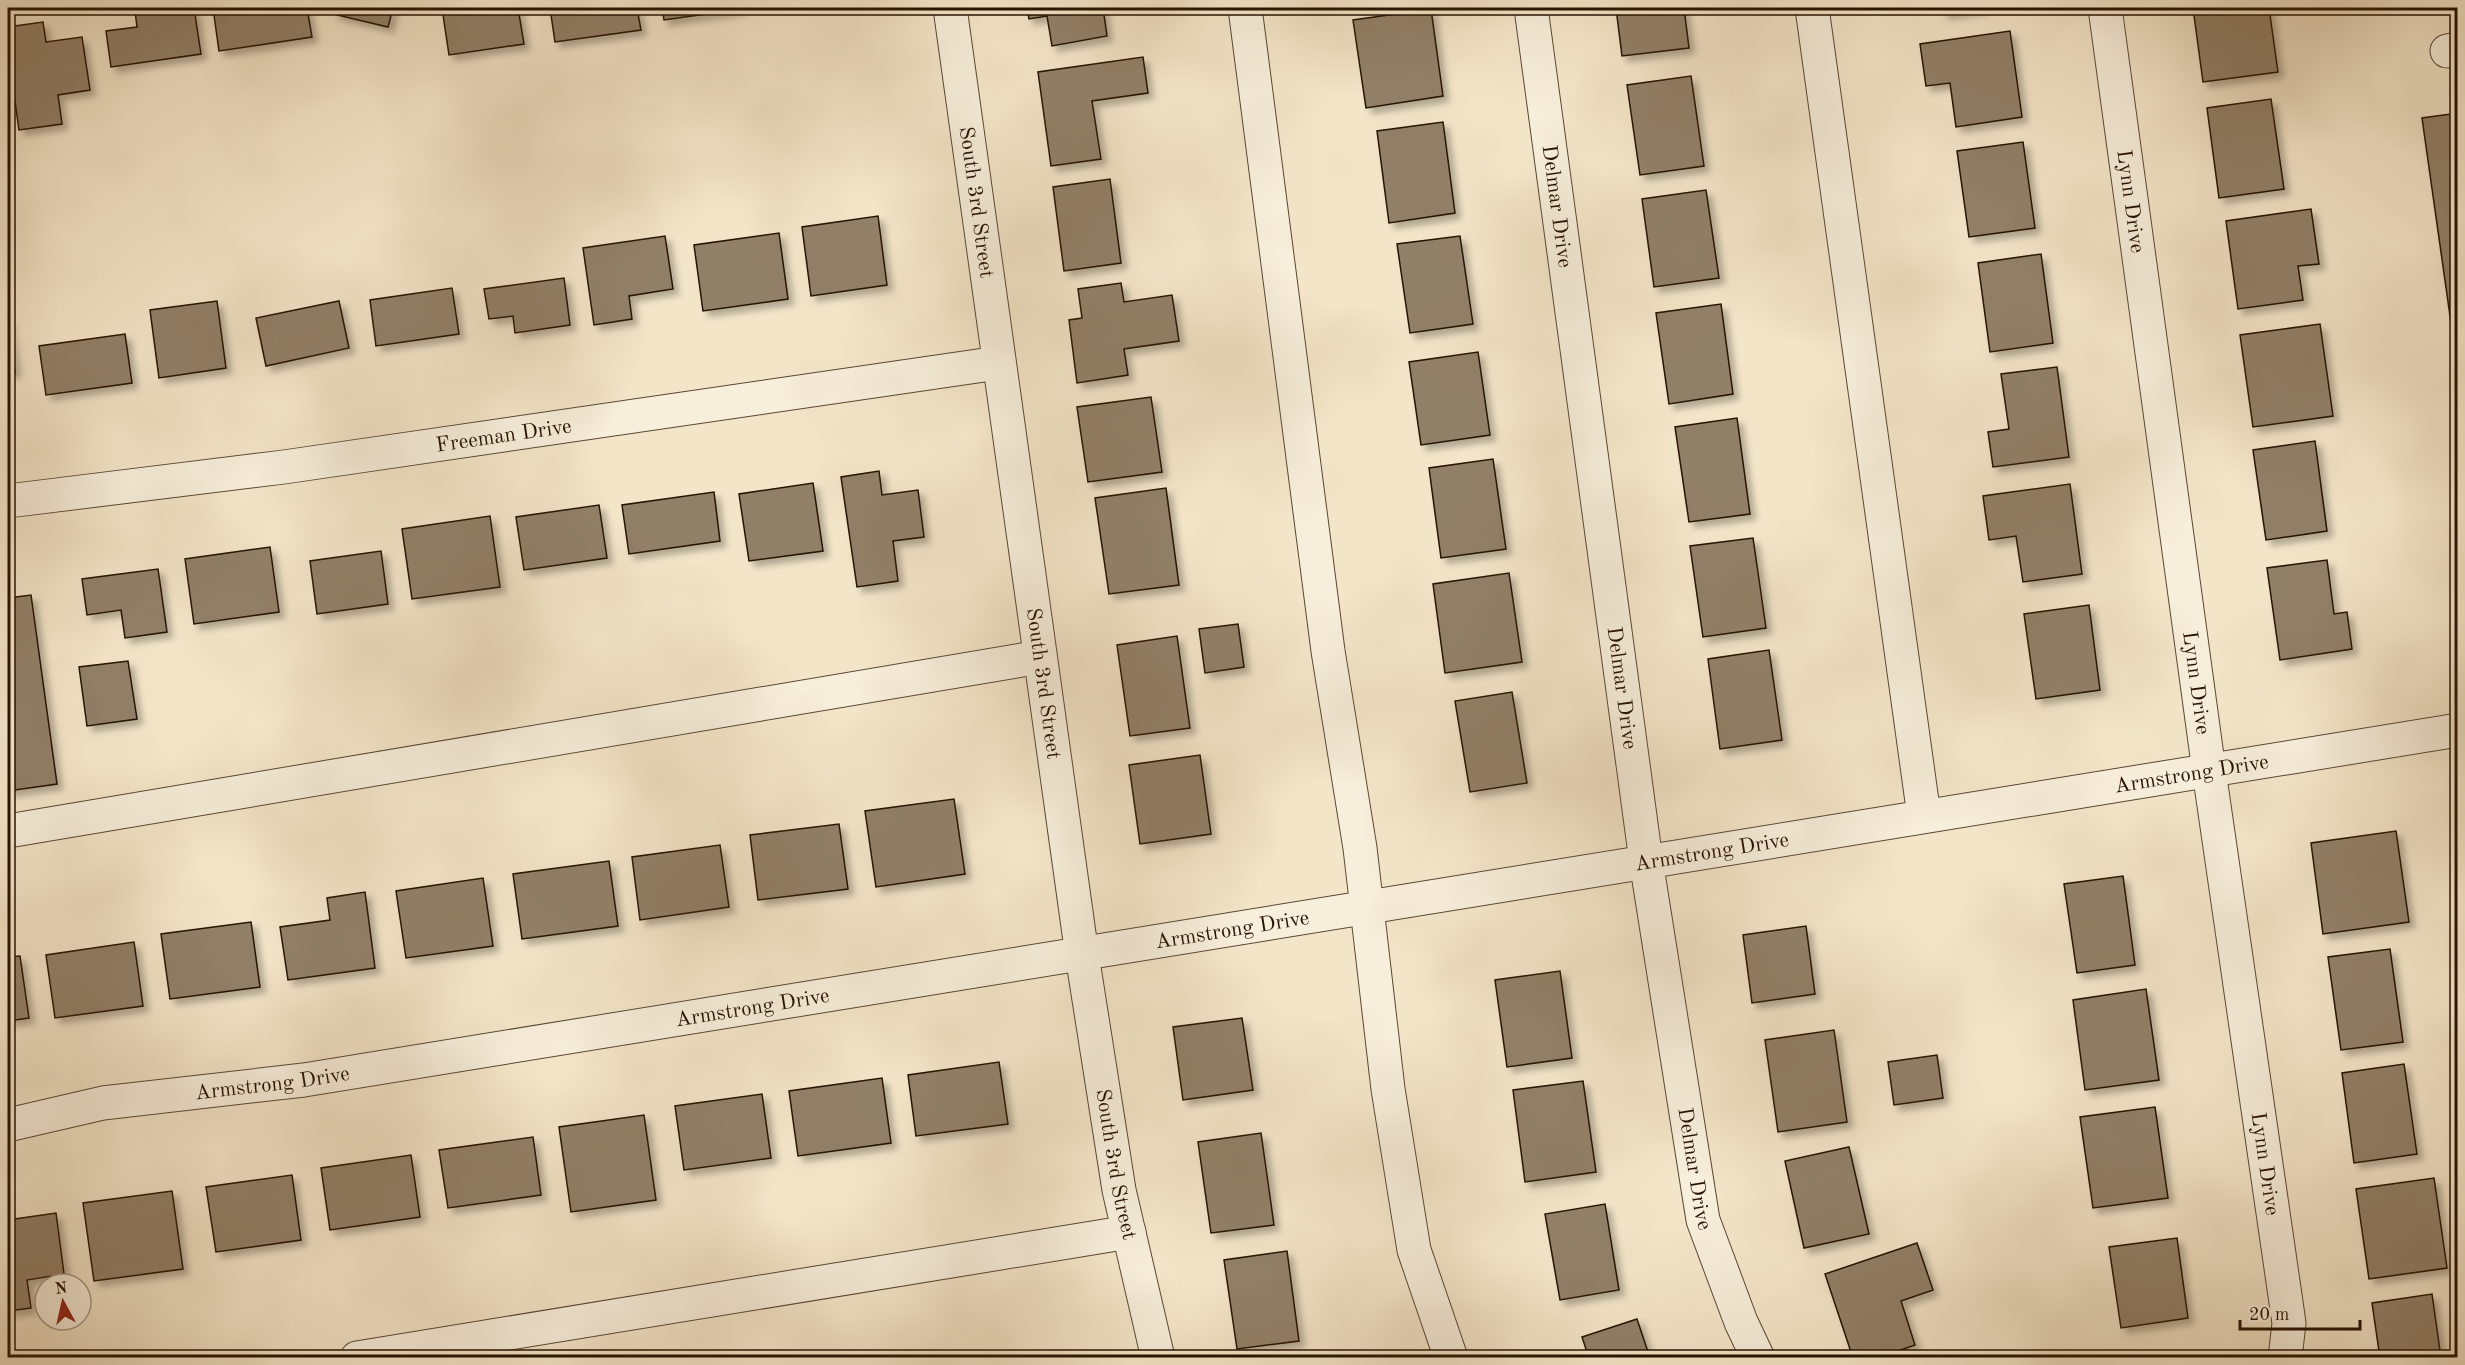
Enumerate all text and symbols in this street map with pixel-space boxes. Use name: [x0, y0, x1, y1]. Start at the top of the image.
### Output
street label: South 3rd Street: [955, 125, 997, 279]
street label: Delmar Drive: [1538, 144, 1575, 269]
street label: Lynn Drive: [2112, 148, 2147, 254]
street label: Freeman Drive: [435, 416, 573, 457]
street label: South 3rd Street: [1022, 607, 1064, 761]
street label: Delmar Drive: [1602, 625, 1640, 751]
street label: Lynn Drive: [2178, 630, 2213, 736]
street label: Armstrong Drive: [2113, 752, 2270, 798]
street label: Armstrong Drive: [1633, 830, 1791, 876]
street label: Armstrong Drive: [1154, 908, 1311, 954]
street label: Armstrong Drive: [674, 986, 831, 1032]
street label: Armstrong Drive: [194, 1064, 351, 1104]
street label: South 3rd Street: [1091, 1087, 1139, 1242]
street label: Delmar Drive: [1673, 1106, 1715, 1233]
street label: Lynn Drive: [2247, 1111, 2282, 1217]
north arrow: [33, 1272, 93, 1332]
text: N: [54, 1280, 69, 1298]
scale bar: [2240, 1293, 2360, 1331]
text: 20 m: [2249, 1306, 2289, 1324]

